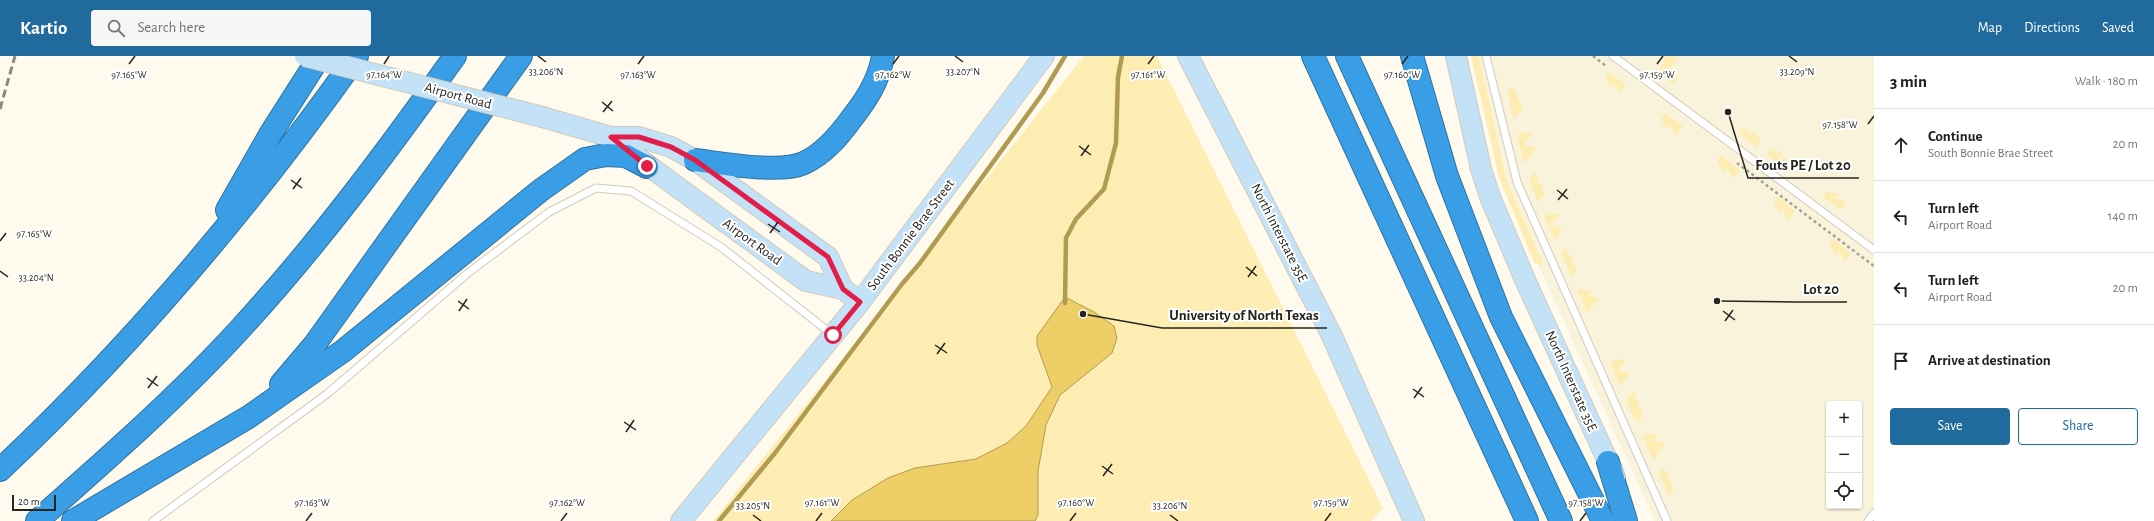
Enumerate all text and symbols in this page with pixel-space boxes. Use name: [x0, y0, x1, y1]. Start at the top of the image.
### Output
search box: [91, 10, 371, 46]
icon: search: [105, 17, 127, 39]
text: Kartio: [20, 19, 67, 38]
text: Search here: [137, 20, 205, 35]
text: Map: [1978, 21, 2002, 35]
text: Directions: [2024, 21, 2080, 35]
text: Saved: [2102, 21, 2134, 35]
text: 33.206°N: [529, 67, 563, 77]
text: 33.207°N: [946, 67, 980, 77]
text: 33.209°N: [1780, 67, 1814, 77]
text: 97.165°W: [111, 70, 147, 80]
text: 97.164°W: [366, 70, 402, 80]
text: 97.163°W: [620, 70, 656, 80]
text: 97.162°W: [875, 70, 911, 80]
text: 97.161°W: [1131, 70, 1165, 80]
text: 97.160°W: [1384, 70, 1420, 80]
text: 97.159°W: [1639, 70, 1675, 80]
text: 3 min: [1890, 73, 1927, 90]
text: Walk · 180 m: [2075, 75, 2138, 88]
street label: Airport Road: [423, 80, 493, 112]
text: 97.158°W: [1822, 120, 1858, 130]
text: Continue: [1928, 129, 1983, 144]
icon: ahead: [1890, 134, 1912, 156]
text: 20 m: [2113, 138, 2138, 151]
text: South Bonnie Brae Street: [1928, 147, 2053, 160]
callout: Fouts PE / Lot 20: [1748, 151, 1859, 178]
route end: [638, 157, 656, 175]
text: Fouts PE / Lot 20: [1755, 158, 1851, 173]
street label: South Bonnie Brae Street: [865, 176, 958, 293]
street label: North Interstate 35E: [1248, 182, 1310, 285]
text: Turn left: [1928, 201, 1979, 216]
icon: left: [1890, 206, 1912, 228]
text: 140 m: [2108, 210, 2138, 223]
street label: Airport Road: [720, 216, 784, 268]
text: Airport Road: [1928, 219, 1992, 232]
text: 97.165°W: [16, 229, 52, 239]
text: 33.204°N: [19, 273, 53, 283]
text: Turn left: [1928, 273, 1979, 288]
callout: Lot 20: [1795, 275, 1847, 302]
icon: left: [1890, 278, 1912, 300]
text: Lot 20: [1803, 282, 1839, 297]
text: 20 m: [2113, 282, 2138, 295]
text: Airport Road: [1928, 291, 1992, 304]
callout: University of North Texas: [1162, 301, 1327, 328]
text: University of North Texas: [1169, 308, 1319, 323]
route start: [824, 326, 842, 344]
street label: North Interstate 35E: [1543, 329, 1599, 433]
icon: arrive: [1890, 350, 1912, 372]
text: Arrive at destination: [1928, 353, 2051, 368]
map controls: [1826, 401, 1862, 509]
button: +: [1826, 401, 1862, 437]
button: Save: [1890, 408, 2010, 445]
button: Share: [2018, 408, 2138, 445]
button: −: [1826, 437, 1862, 473]
button: locate: [1826, 473, 1862, 509]
scale bar: [12, 493, 56, 512]
text: 20 m: [18, 496, 39, 507]
text: 97.163°W: [294, 498, 330, 508]
text: 97.162°W: [549, 498, 585, 508]
text: 97.161°W: [805, 498, 839, 508]
text: 97.160°W: [1058, 498, 1094, 508]
text: 97.159°W: [1313, 498, 1349, 508]
text: 97.158°W: [1568, 498, 1604, 508]
text: 33.205°N: [736, 501, 770, 511]
text: 33.206°N: [1153, 501, 1187, 511]

